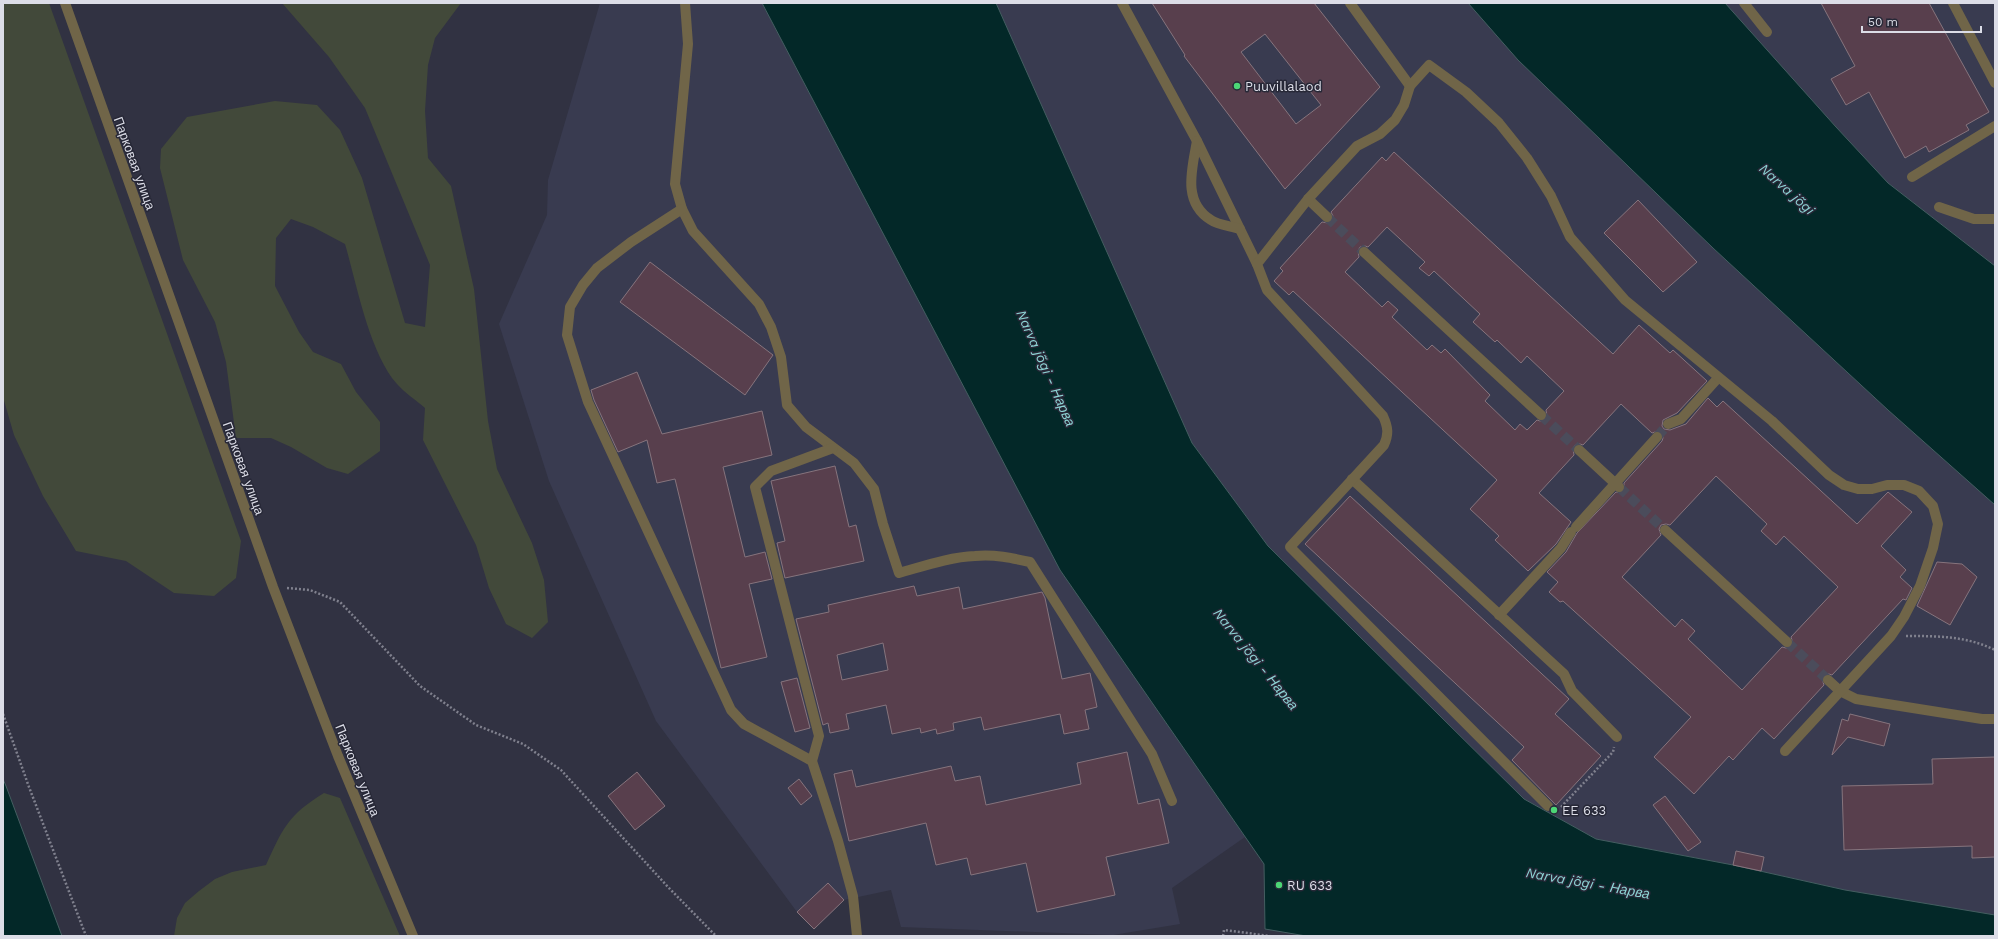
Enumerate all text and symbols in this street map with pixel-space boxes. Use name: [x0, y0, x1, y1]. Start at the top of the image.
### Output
scale bar: [1862, 8, 1981, 34]
text: 50 m: [1868, 15, 1898, 29]
place label: Puuvillalaod: [1245, 79, 1322, 94]
marker: Puuvillalaod: [1232, 81, 1242, 91]
street label: Парковая улица: [111, 115, 159, 213]
water label: Narva jõgi: [1756, 160, 1818, 218]
water label: Narva jõgi - Нарва: [1013, 307, 1079, 429]
street label: Парковая улица: [220, 420, 268, 518]
water label: Narva jõgi - Нарва: [1210, 605, 1302, 713]
street label: Парковая улица: [332, 722, 383, 819]
place label: EE 633: [1562, 803, 1606, 818]
marker: EE 633: [1549, 805, 1559, 815]
water label: Narva jõgi - Нарва: [1525, 864, 1651, 902]
place label: RU 633: [1287, 878, 1332, 893]
marker: RU 633: [1274, 880, 1284, 890]

